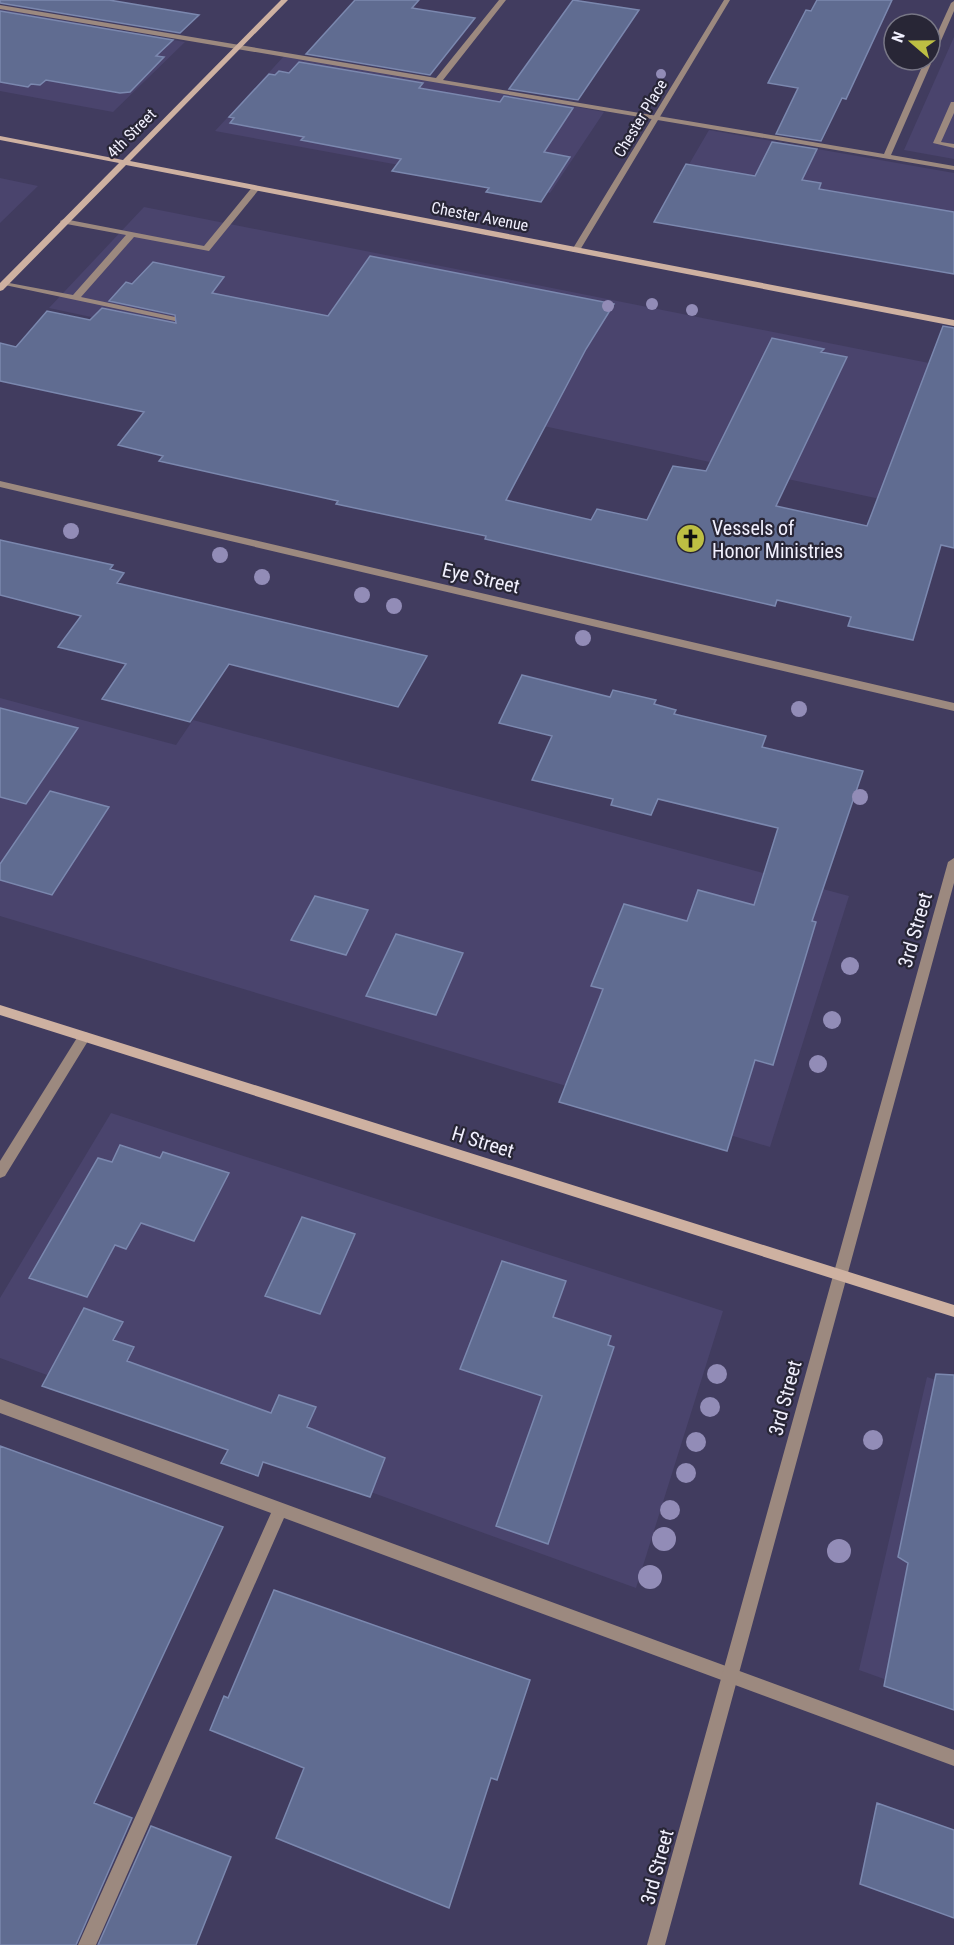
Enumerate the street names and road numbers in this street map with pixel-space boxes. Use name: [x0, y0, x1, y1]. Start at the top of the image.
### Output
street label: Chester Place: [610, 76, 671, 161]
street label: 4th Street: [103, 105, 160, 162]
street label: Chester Avenue: [430, 198, 530, 235]
street label: Eye Street: [440, 557, 522, 599]
street label: 3rd Street: [893, 890, 937, 970]
street label: H Street: [449, 1121, 517, 1163]
street label: 3rd Street: [763, 1358, 807, 1438]
street label: 3rd Street: [635, 1827, 679, 1907]

